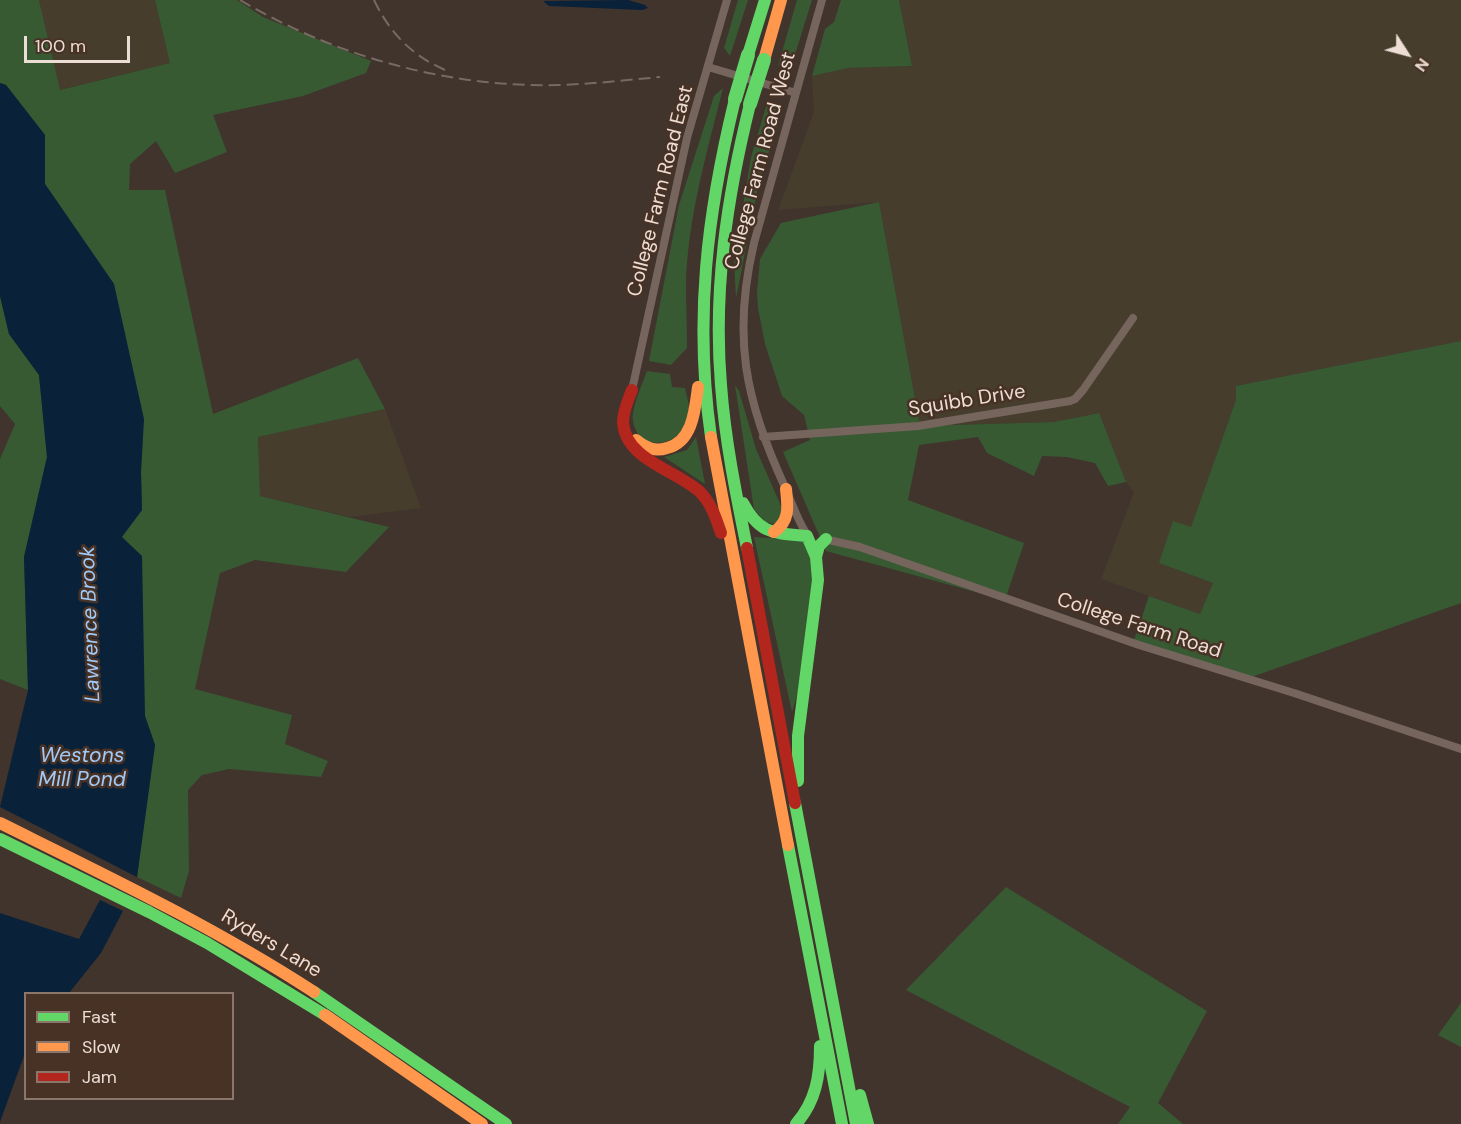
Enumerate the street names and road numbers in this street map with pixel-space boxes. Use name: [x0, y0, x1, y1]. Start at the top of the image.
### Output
street label: College Farm Road West: [720, 50, 802, 272]
street label: College Farm Road East: [623, 83, 699, 299]
street label: Squibb Drive: [907, 380, 1027, 422]
street label: College Farm Road: [1054, 588, 1224, 664]
street label: Ryders Lane: [216, 905, 326, 983]

